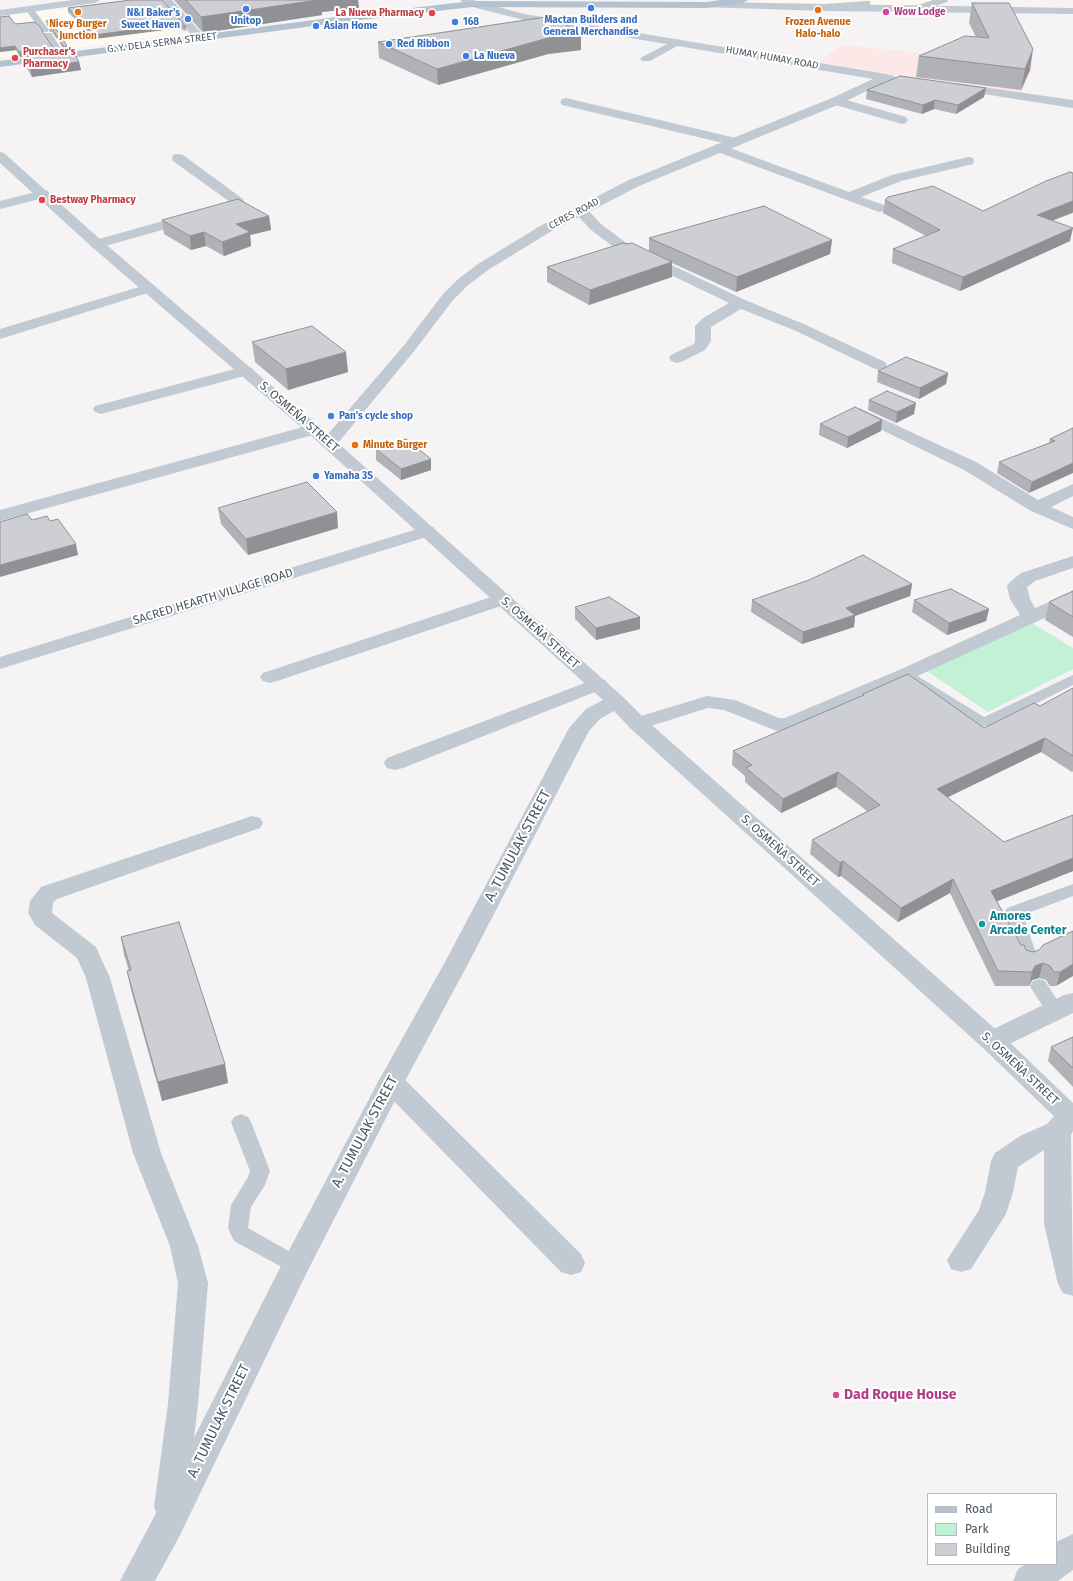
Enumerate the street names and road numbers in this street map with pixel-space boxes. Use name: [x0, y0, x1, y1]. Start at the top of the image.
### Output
street label: G. Y. DELA SERNA STREET: [106, 30, 218, 56]
street label: HUMAY HUMAY ROAD: [725, 44, 819, 72]
street label: CERES ROAD: [547, 196, 601, 232]
street label: S. OSMEÑA STREET: [256, 379, 342, 455]
street label: SACRED HEARTH VILLAGE ROAD: [131, 566, 295, 628]
street label: S. OSMEÑA STREET: [498, 594, 582, 672]
street label: A. TUMULAK STREET: [481, 787, 555, 905]
street label: S. OSMEÑA STREET: [738, 812, 822, 890]
street label: S. OSMEÑA STREET: [978, 1030, 1062, 1108]
street label: A. TUMULAK STREET: [328, 1073, 402, 1191]
street label: A. TUMULAK STREET: [184, 1362, 254, 1480]

